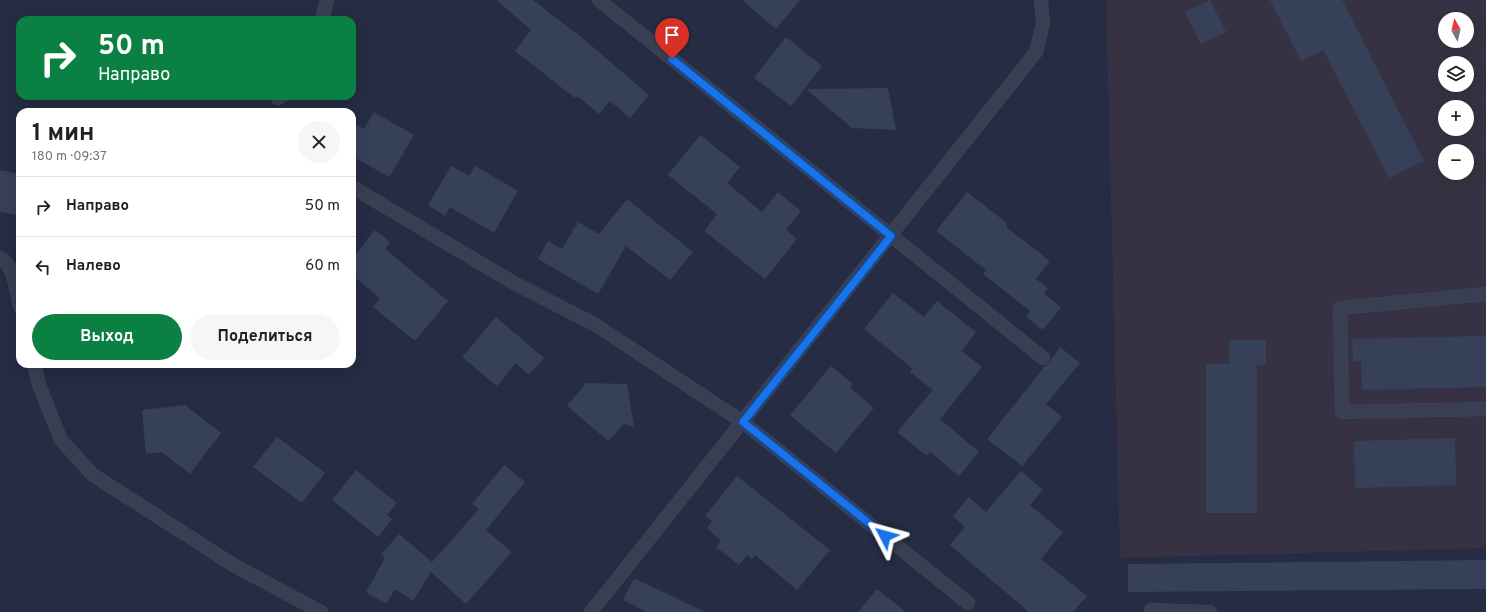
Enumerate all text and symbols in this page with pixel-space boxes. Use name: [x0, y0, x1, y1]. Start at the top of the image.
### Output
north arrow: [1438, 12, 1474, 48]
map controls: [1438, 12, 1474, 180]
pin: [655, 18, 689, 59]
icon: arrive: [661, 24, 683, 46]
text: 50 m: [98, 29, 165, 65]
icon: right: [32, 32, 84, 84]
button: layers: [1438, 56, 1474, 92]
text: Направо: [98, 64, 170, 87]
button: +: [1438, 100, 1474, 136]
text: 1 мин: [32, 119, 94, 149]
button: close: [298, 121, 340, 163]
button: −: [1438, 144, 1474, 180]
text: 180 m · 09:37: [32, 149, 107, 165]
icon: right: [32, 196, 54, 218]
text: Направо: [66, 197, 129, 216]
text: 50 m: [305, 197, 340, 216]
icon: left: [32, 256, 54, 278]
text: Налево: [66, 257, 121, 276]
text: 60 m: [305, 257, 340, 276]
button: Выход: [32, 314, 182, 360]
button: Поделиться: [190, 314, 340, 360]
position arrow: [864, 515, 906, 557]

